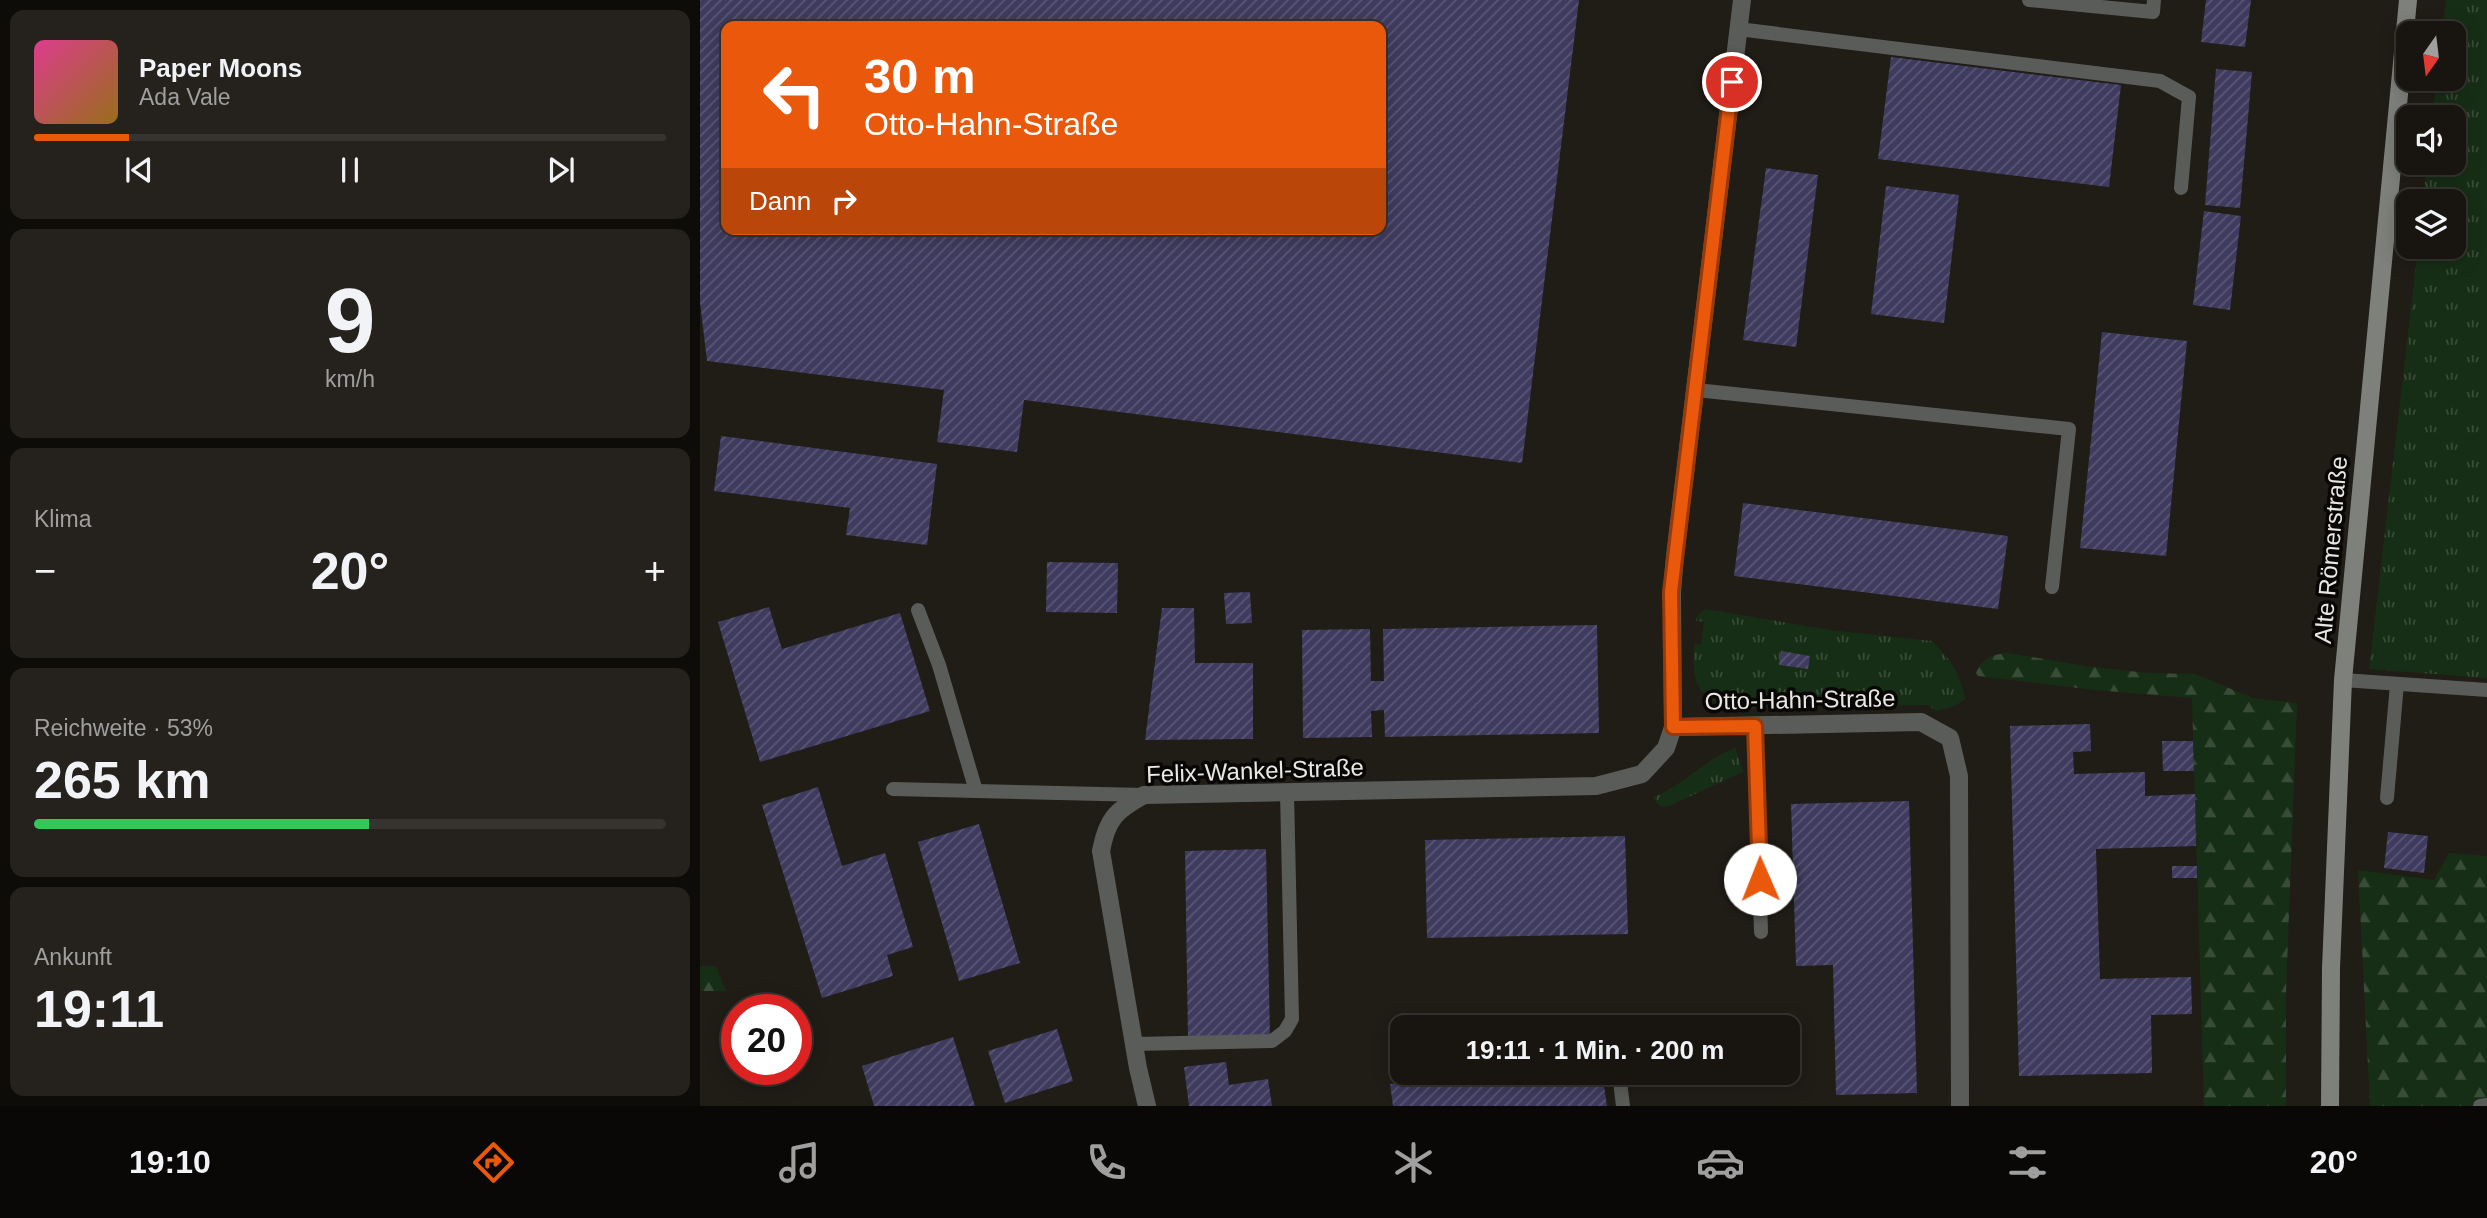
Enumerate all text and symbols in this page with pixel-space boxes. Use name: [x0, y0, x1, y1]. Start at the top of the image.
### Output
north arrow: [2396, 21, 2466, 91]
map controls: [2396, 21, 2466, 259]
icon: left: [749, 49, 840, 140]
text: 30 m: [864, 49, 976, 103]
pin: [1702, 52, 1762, 112]
text: Paper Moons: [139, 53, 302, 83]
icon: arrive: [1713, 63, 1751, 101]
text: Ada Vale: [139, 84, 231, 110]
button: sound: [2396, 105, 2466, 175]
text: Otto-Hahn-Straße: [864, 106, 1118, 142]
icon: previous: [120, 151, 158, 189]
icon: pause: [331, 151, 369, 189]
icon: next: [542, 151, 580, 189]
icon: right: [825, 182, 863, 220]
text: Dann: [749, 186, 811, 216]
button: layers: [2396, 189, 2466, 259]
text: 9: [325, 270, 375, 371]
text: km/h: [325, 366, 375, 392]
street label: Alte Römerstraße: [2309, 455, 2352, 645]
text: Klima: [34, 506, 92, 532]
text: 20°: [311, 542, 389, 600]
text: −: [34, 550, 56, 592]
text: +: [644, 550, 666, 592]
street label: Otto-Hahn-Straße: [1704, 684, 1896, 715]
text: Reichweite · 53%: [34, 715, 213, 741]
text: 265 km: [34, 751, 210, 809]
street label: Felix-Wankel-Straße: [1146, 753, 1364, 788]
position arrow: [1723, 842, 1797, 916]
text: Ankunft: [34, 944, 112, 970]
text: 19:11: [34, 980, 164, 1038]
speed limit sign: 20: [721, 994, 812, 1085]
text: 19:11 · 1 Min. · 200 m: [1466, 1035, 1724, 1065]
icon: directions: [469, 1138, 518, 1187]
icon: music: [775, 1138, 824, 1187]
icon: phone: [1082, 1138, 1131, 1187]
icon: climate: [1389, 1138, 1438, 1187]
icon: car: [1696, 1138, 1745, 1187]
icon: filters: [2003, 1138, 2052, 1187]
text: 19:10: [129, 1144, 211, 1180]
text: 20°: [2310, 1144, 2358, 1180]

